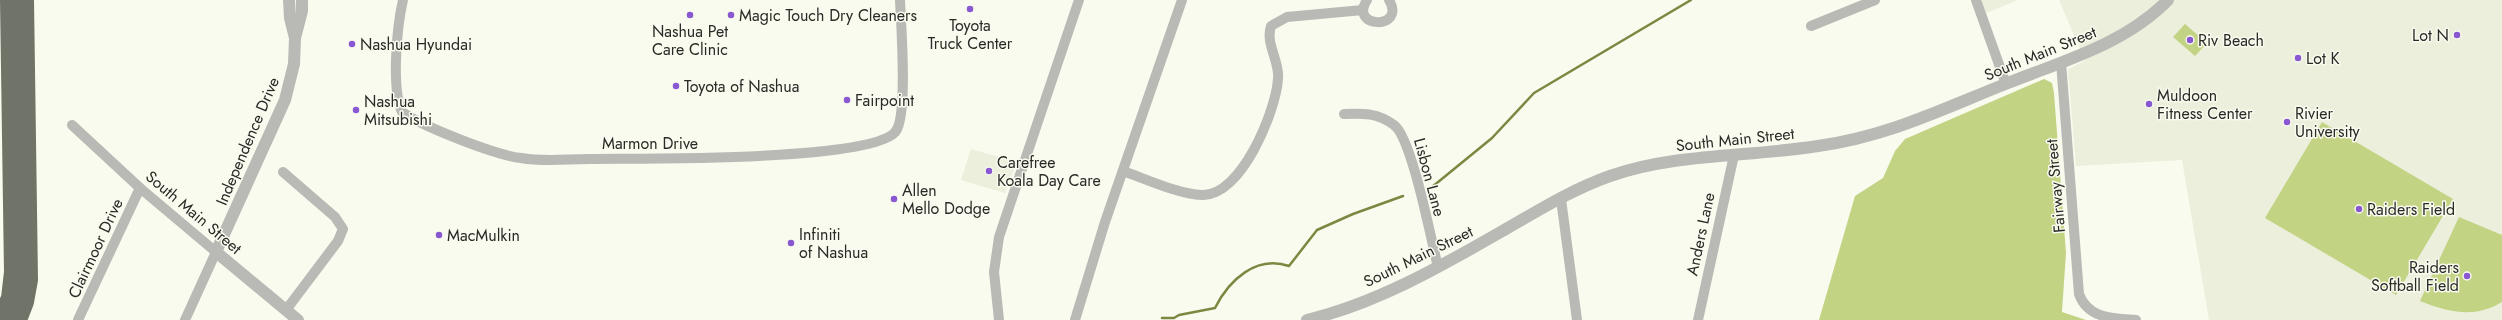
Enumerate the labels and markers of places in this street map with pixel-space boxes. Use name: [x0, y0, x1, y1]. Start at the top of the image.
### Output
place label: Magic Touch Dry Cleaners: [739, 4, 917, 27]
marker: Toyota Truck Center: [965, 4, 975, 14]
marker: Nashua Pet Care Clinic: [685, 10, 695, 20]
marker: Magic Touch Dry Cleaners: [726, 10, 736, 20]
place label: Toyota Truck Center: [928, 14, 1013, 55]
place label: Nashua Pet Care Clinic: [652, 20, 728, 61]
place label: Lot N: [2412, 24, 2449, 47]
place label: Riv Beach: [2198, 29, 2264, 52]
marker: Lot N: [2452, 30, 2462, 40]
place label: Nashua Hyundai: [360, 33, 472, 56]
marker: Riv Beach: [2185, 35, 2195, 45]
marker: Nashua Hyundai: [347, 39, 357, 49]
place label: Lot K: [2306, 47, 2340, 70]
marker: Lot K: [2293, 53, 2303, 63]
place label: Toyota of Nashua: [684, 75, 799, 98]
marker: Toyota of Nashua: [671, 81, 681, 91]
place label: Muldoon Fitness Center: [2157, 84, 2253, 125]
place label: Fairpoint: [855, 89, 914, 112]
place label: Nashua Mitsubishi: [364, 90, 432, 131]
marker: Fairpoint: [842, 95, 852, 105]
marker: Muldoon Fitness Center: [2144, 99, 2154, 109]
place label: Rivier University: [2295, 102, 2361, 143]
marker: Nashua Mitsubishi: [351, 105, 361, 115]
marker: Rivier University: [2282, 117, 2292, 127]
place label: Carefree Koala Day Care: [997, 151, 1101, 192]
marker: Carefree Koala Day Care: [984, 166, 994, 176]
place label: Allen Mello Dodge: [902, 179, 990, 220]
marker: Allen Mello Dodge: [889, 194, 899, 204]
place label: Raiders Field: [2367, 198, 2455, 221]
marker: Raiders Field: [2354, 204, 2364, 214]
place label: Infiniti of Nashua: [799, 223, 868, 264]
place label: MacMulkin: [447, 224, 520, 247]
marker: MacMulkin: [434, 230, 444, 240]
marker: Infiniti of Nashua: [786, 238, 796, 248]
place label: Raiders Softball Field: [2371, 256, 2459, 297]
marker: Raiders Softball Field: [2462, 271, 2472, 281]

